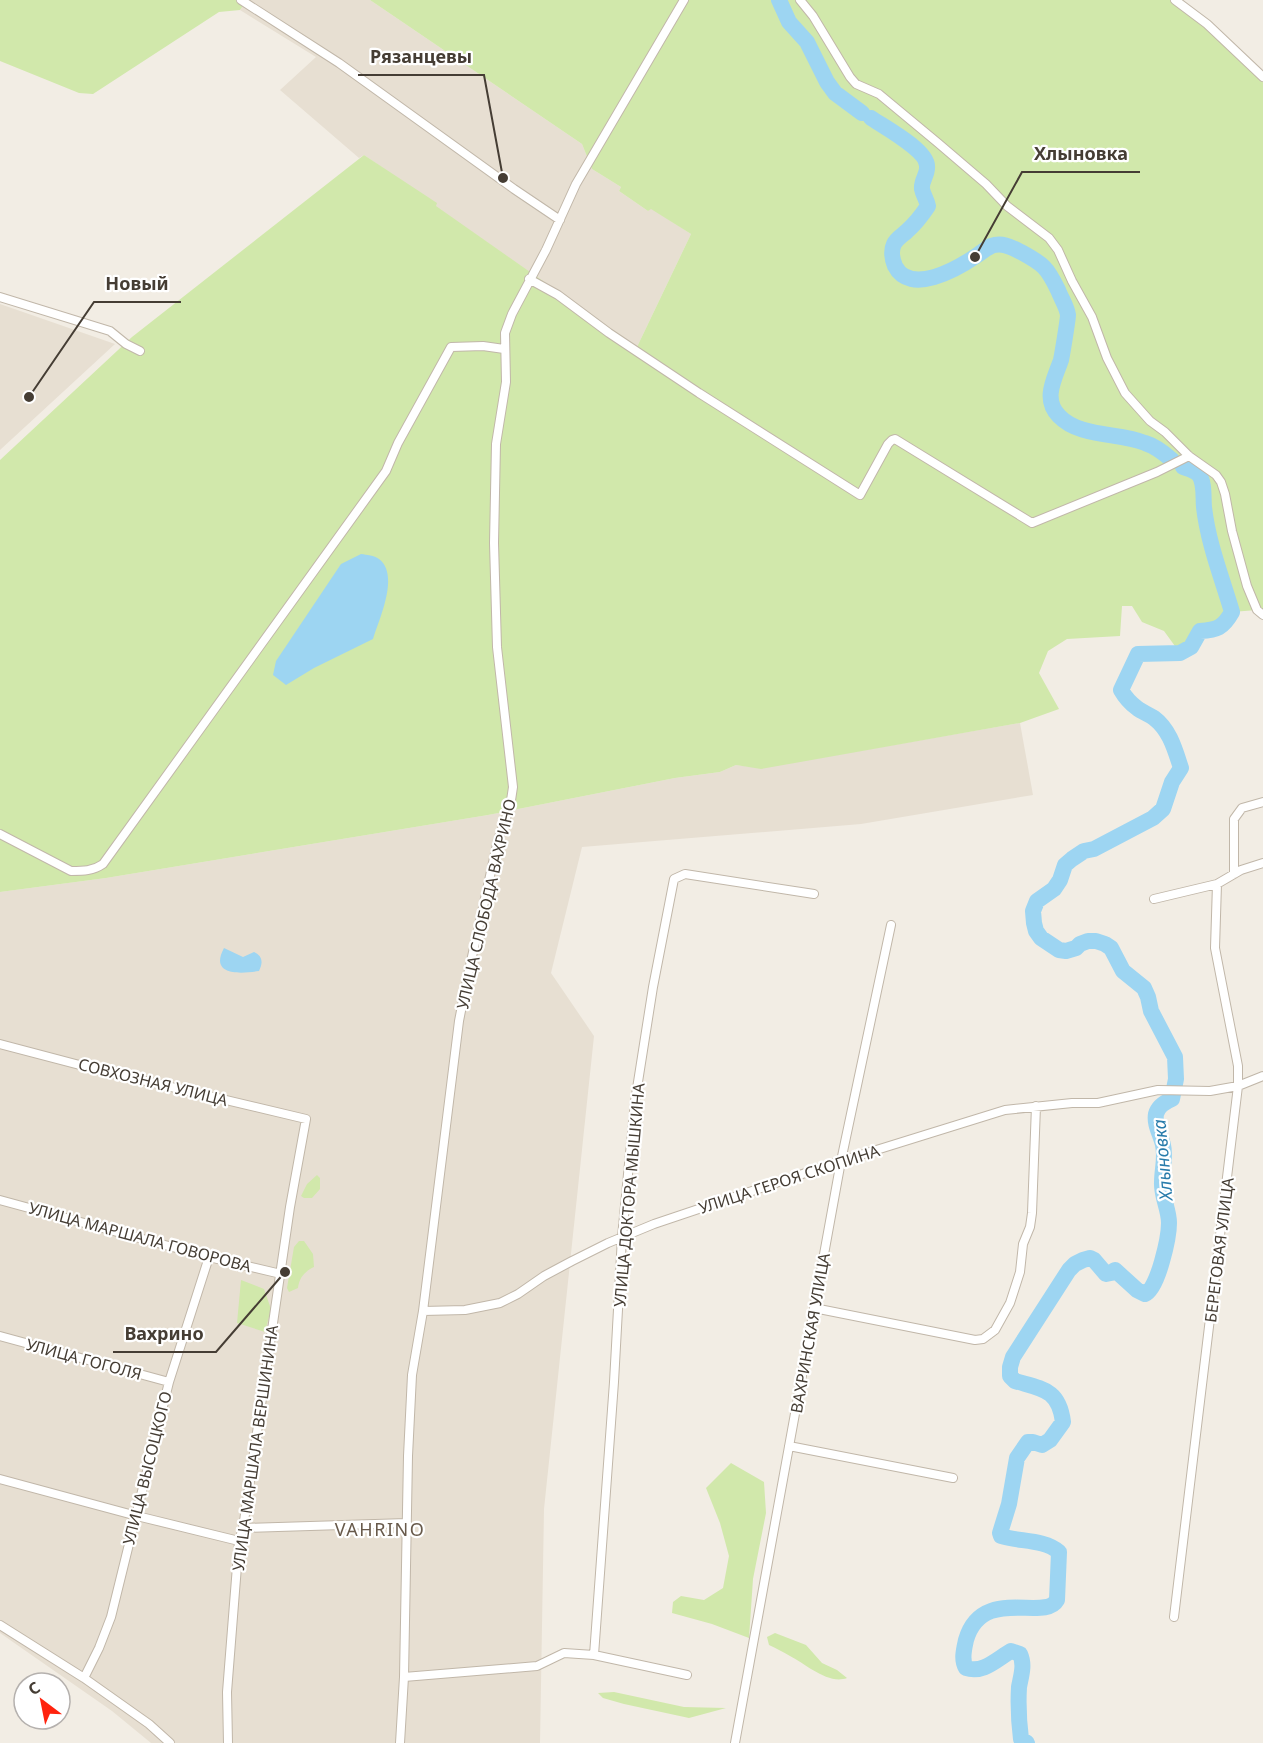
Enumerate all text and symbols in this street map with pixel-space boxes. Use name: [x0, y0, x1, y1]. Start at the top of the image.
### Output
callout: Рязанцевы: [358, 39, 484, 75]
text: Рязанцевы: [370, 44, 472, 68]
callout: Хлыновка: [1022, 136, 1140, 172]
text: Хлыновка: [1034, 141, 1128, 165]
callout: Новый: [94, 266, 181, 302]
text: Новый: [105, 271, 169, 295]
street label: УЛИЦА СЛОБОДА ВАХРИНО: [451, 797, 521, 1011]
street label: СОВХОЗНАЯ УЛИЦА: [76, 1053, 231, 1111]
street label: УЛИЦА ДОКТОРА МЫШКИНА: [608, 1081, 650, 1308]
water label: Хлыновка: [1146, 1118, 1178, 1203]
street label: УЛИЦА ГЕРОЯ СКОПИНА: [696, 1139, 883, 1219]
street label: БЕРЕГОВАЯ УЛИЦА: [1199, 1175, 1239, 1324]
street label: УЛИЦА МАРШАЛА ГОВОРОВА: [26, 1197, 255, 1278]
street label: ВАХРИНСКАЯ УЛИЦА: [785, 1250, 835, 1415]
callout: Вахрино: [113, 1316, 216, 1352]
text: Вахрино: [124, 1321, 204, 1345]
street label: УЛИЦА МАРШАЛА ВЕРШИНИНА: [227, 1323, 283, 1572]
street label: УЛИЦА ГОГОЛЯ: [24, 1333, 144, 1385]
street label: УЛИЦА ВЫСОЦКОГО: [117, 1389, 177, 1547]
district label: VAHRINO: [335, 1517, 425, 1541]
north arrow: [12, 1671, 72, 1731]
text: С: [24, 1676, 44, 1700]

